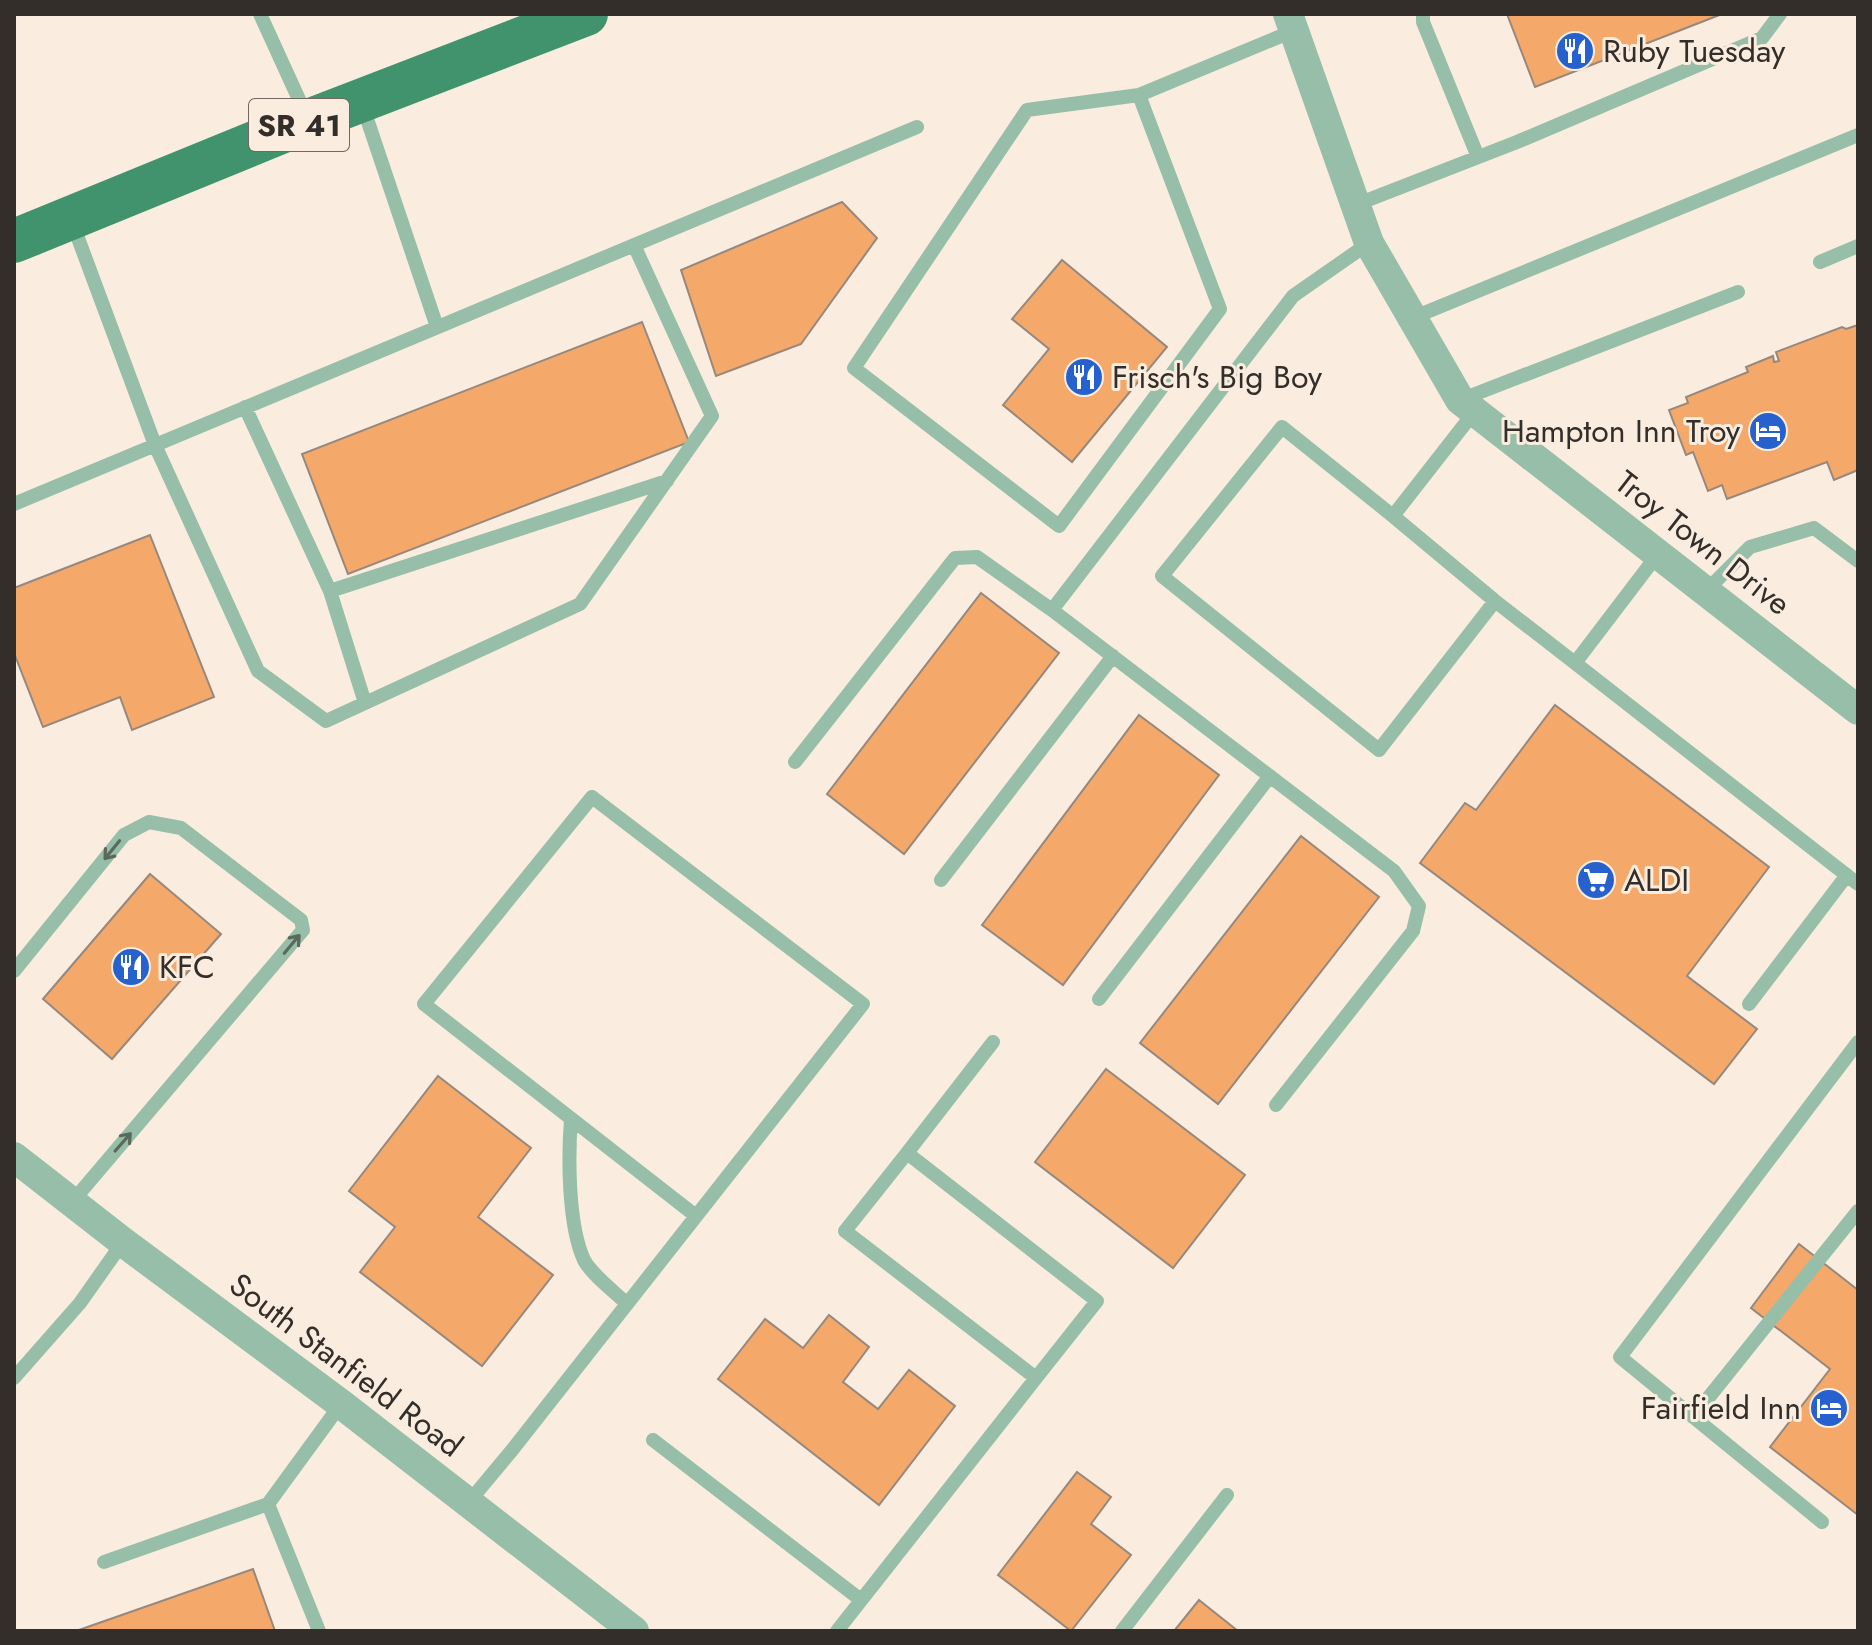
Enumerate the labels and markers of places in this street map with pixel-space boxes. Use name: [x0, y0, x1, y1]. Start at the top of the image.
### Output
place label: Ruby Tuesday: [1603, 28, 1786, 74]
restaurant icon: Ruby Tuesday: [1554, 30, 1596, 72]
place label: Frisch's Big Boy: [1112, 354, 1323, 400]
restaurant icon: Frisch's Big Boy: [1063, 356, 1105, 398]
place label: Hampton Inn Troy: [1502, 408, 1741, 454]
hotel icon: Hampton Inn Troy: [1747, 410, 1789, 452]
place label: ALDI: [1624, 857, 1689, 903]
supermarket icon: ALDI: [1575, 859, 1617, 901]
place label: KFC: [159, 944, 215, 990]
restaurant icon: KFC: [110, 946, 152, 988]
place label: Fairfield Inn: [1641, 1385, 1801, 1431]
hotel icon: Fairfield Inn: [1808, 1387, 1850, 1429]

